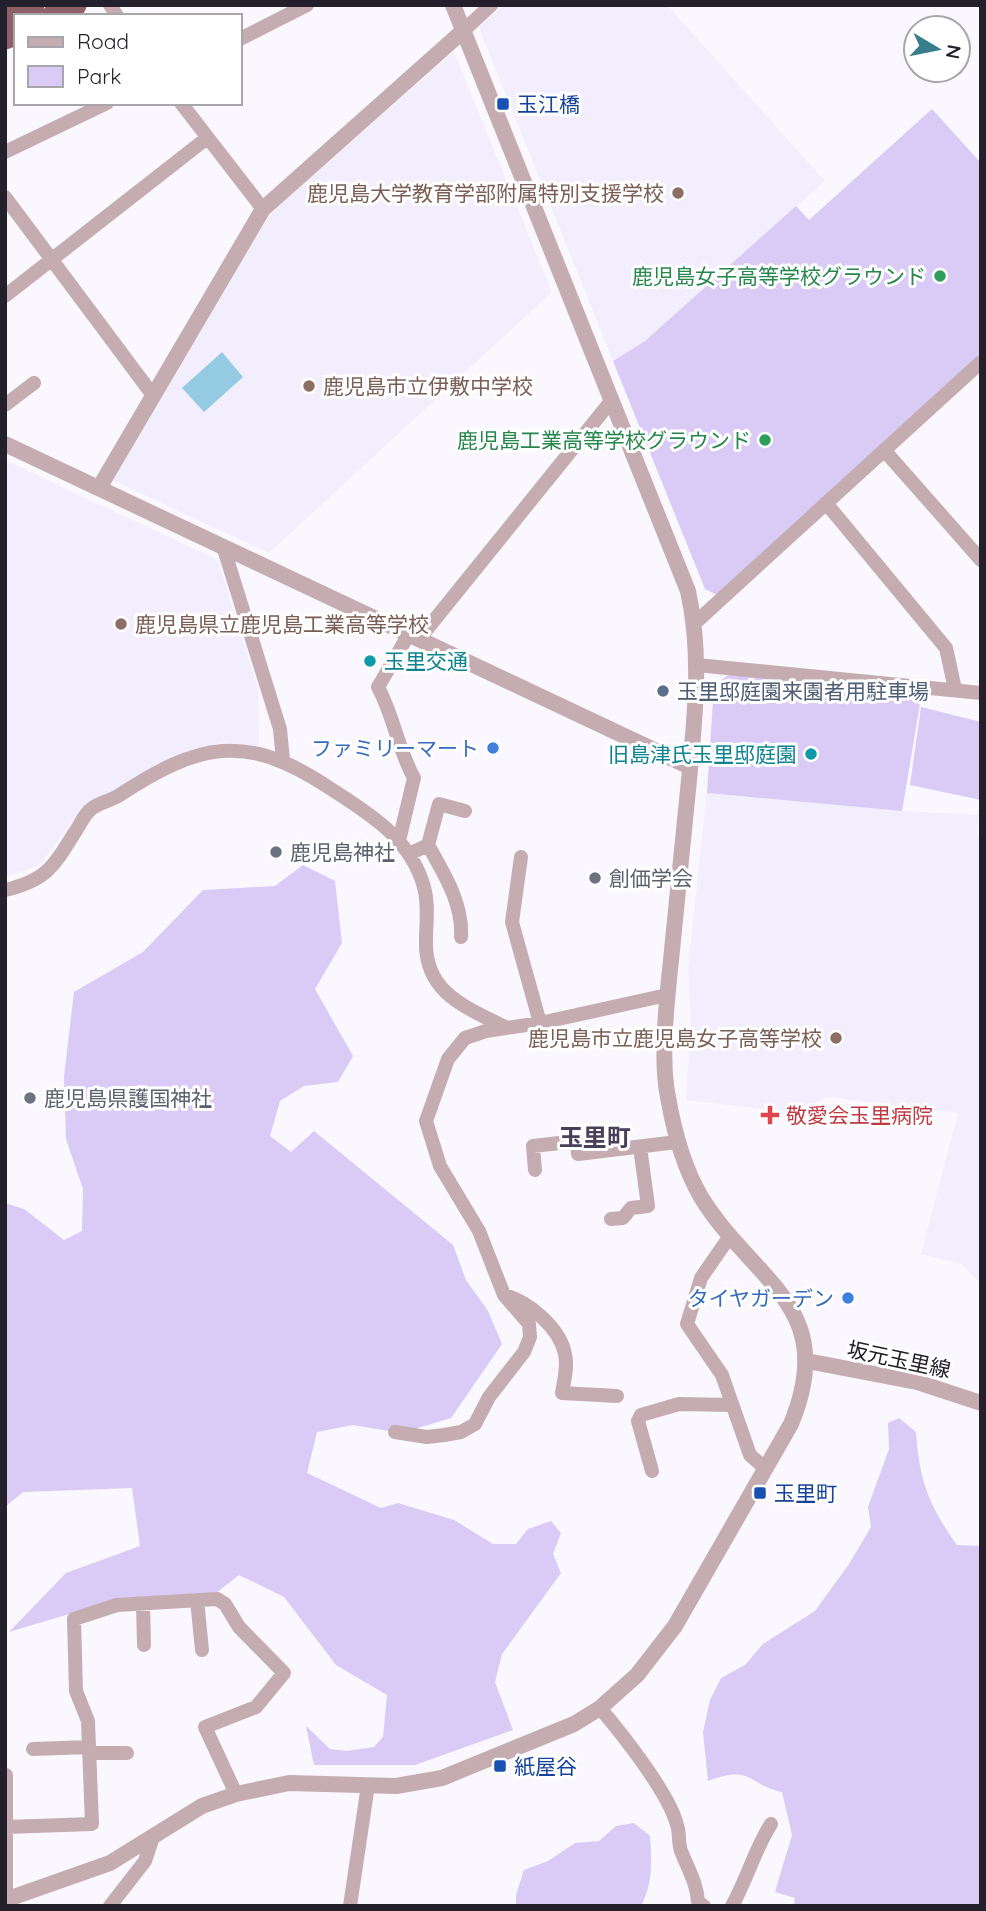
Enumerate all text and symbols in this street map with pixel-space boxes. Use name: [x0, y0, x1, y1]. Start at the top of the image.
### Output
legend: [14, 14, 242, 105]
north arrow: [902, 14, 972, 84]
text: Road: [77, 28, 129, 54]
text: N: [941, 43, 967, 61]
text: Park: [77, 63, 121, 89]
place label: 玉江橋: [517, 91, 580, 117]
marker: 玉江橋: [495, 96, 511, 112]
place label: 鹿児島大学教育学部附属特別支援学校: [307, 180, 664, 206]
marker: 鹿児島大学教育学部附属特別支援学校: [670, 185, 686, 201]
place label: 鹿児島女子高等学校グラウンド: [632, 263, 926, 289]
marker: 鹿児島女子高等学校グラウンド: [932, 268, 948, 284]
place label: 鹿児島市立伊敷中学校: [323, 373, 533, 399]
marker: 鹿児島市立伊敷中学校: [301, 378, 317, 394]
place label: 鹿児島工業高等学校グラウンド: [457, 427, 751, 453]
marker: 鹿児島工業高等学校グラウンド: [757, 432, 773, 448]
place label: 鹿児島県立鹿児島工業高等学校: [135, 611, 429, 637]
marker: 鹿児島県立鹿児島工業高等学校: [113, 616, 129, 632]
place label: 玉里交通: [384, 648, 468, 674]
marker: 玉里交通: [362, 653, 378, 669]
place label: 玉里邸庭園来園者用駐車場: [677, 678, 929, 704]
marker: 玉里邸庭園来園者用駐車場: [655, 683, 671, 699]
place label: ファミリーマート: [311, 735, 479, 761]
marker: ファミリーマート: [485, 740, 501, 756]
place label: 旧島津氏玉里邸庭園: [608, 741, 797, 767]
marker: 旧島津氏玉里邸庭園: [803, 746, 819, 762]
place label: 鹿児島神社: [290, 839, 395, 865]
marker: 鹿児島神社: [268, 844, 284, 860]
place label: 創価学会: [609, 865, 693, 891]
marker: 創価学会: [587, 870, 603, 886]
place label: 鹿児島市立鹿児島女子高等学校: [528, 1025, 822, 1051]
marker: 鹿児島市立鹿児島女子高等学校: [828, 1030, 844, 1046]
place label: 鹿児島県護国神社: [44, 1085, 212, 1111]
marker: 鹿児島県護国神社: [22, 1090, 38, 1106]
place label: 敬愛会玉里病院: [786, 1102, 933, 1128]
marker: 敬愛会玉里病院: [760, 1105, 780, 1125]
district label: 玉里町: [559, 1122, 631, 1152]
place label: タイヤガーデン: [688, 1285, 834, 1311]
marker: タイヤガーデン: [840, 1290, 856, 1306]
street label: 坂元玉里線: [845, 1335, 953, 1383]
place label: 玉里町: [774, 1480, 837, 1506]
marker: 玉里町: [752, 1485, 768, 1501]
place label: 紙屋谷: [514, 1753, 577, 1779]
marker: 紙屋谷: [492, 1758, 508, 1774]

